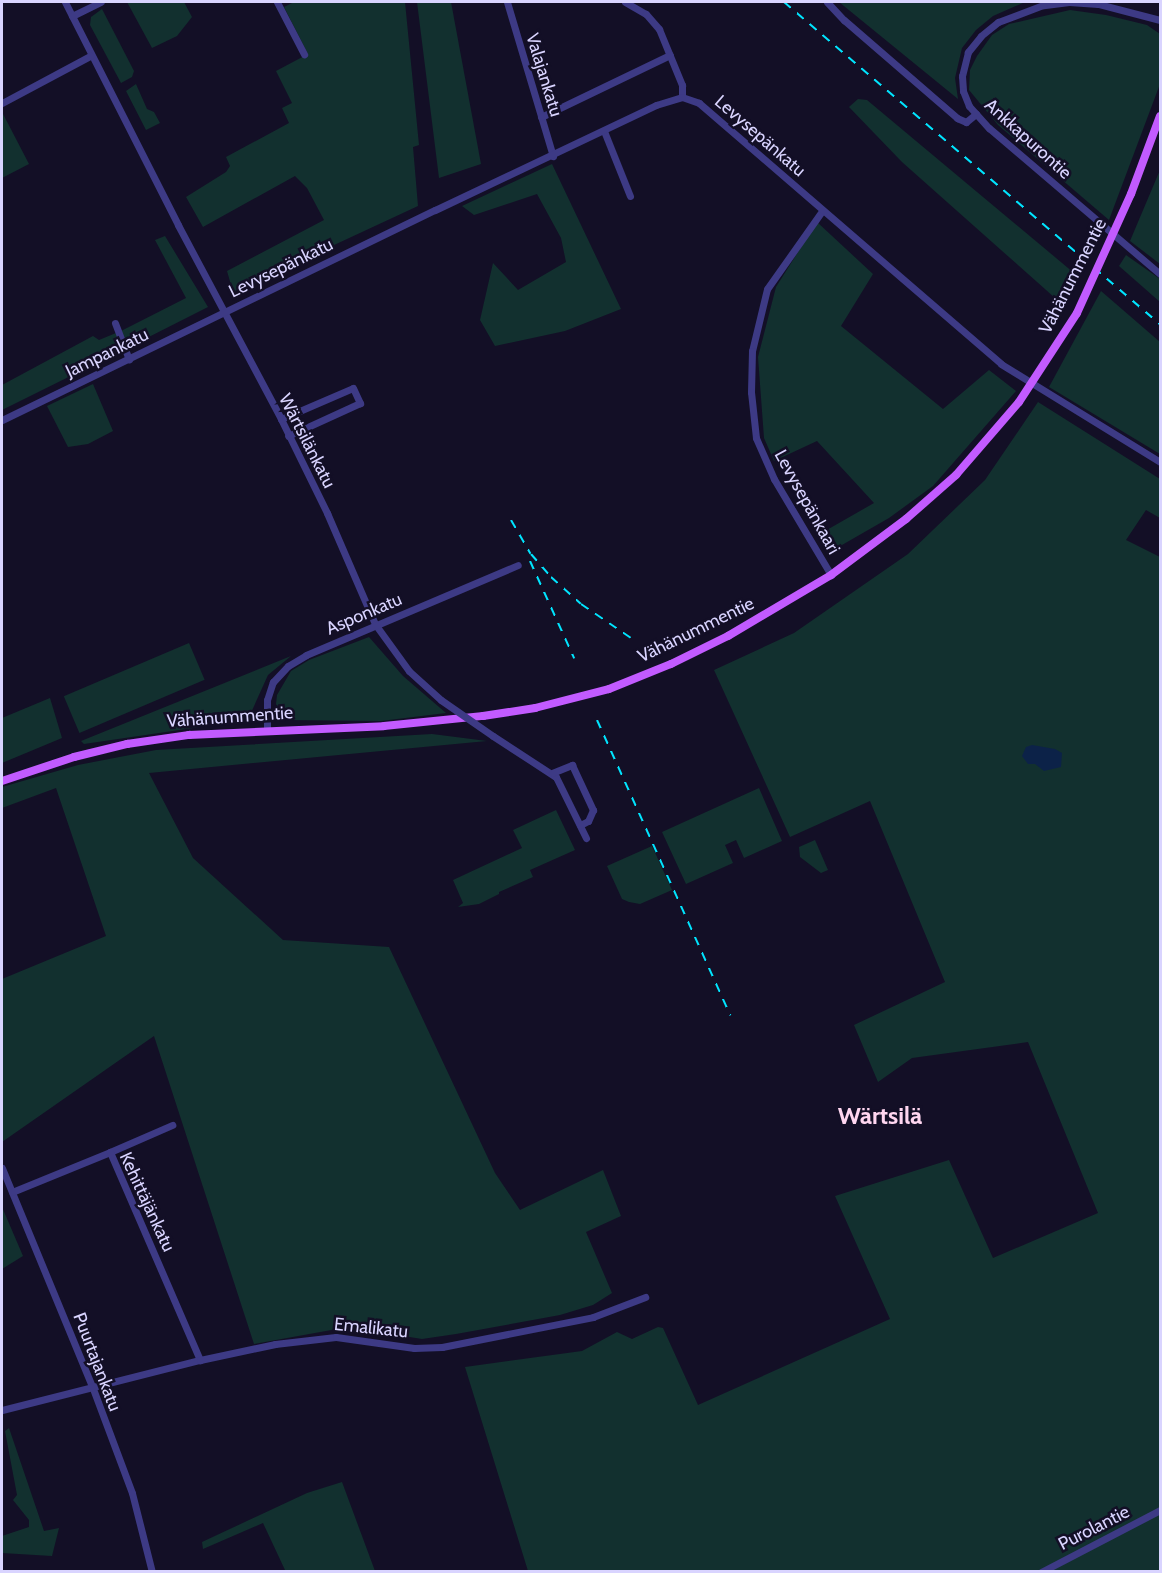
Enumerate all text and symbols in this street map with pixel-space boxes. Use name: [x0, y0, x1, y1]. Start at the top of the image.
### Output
street label: Valajankatu: [521, 31, 567, 119]
street label: Levysepänkatu: [710, 91, 810, 181]
street label: Ankkapurontie: [980, 94, 1076, 184]
street label: Vähänummentie: [1035, 215, 1111, 337]
street label: Levysepänkatu: [225, 233, 337, 303]
street label: Jampankatu: [62, 324, 152, 382]
street label: Wärtsilänkatu: [274, 390, 340, 492]
street label: Levysepänkaari: [769, 446, 845, 558]
street label: Asponkatu: [323, 588, 405, 640]
street label: Vähänummentie: [634, 593, 758, 667]
street label: Vähänummentie: [166, 702, 294, 732]
district label: Wärtsilä: [838, 1102, 922, 1130]
street label: Kehittäjänkatu: [114, 1149, 180, 1255]
street label: Puurtajankatu: [68, 1310, 126, 1414]
street label: Emalikatu: [333, 1313, 409, 1343]
street label: Purolantie: [1055, 1501, 1133, 1555]

